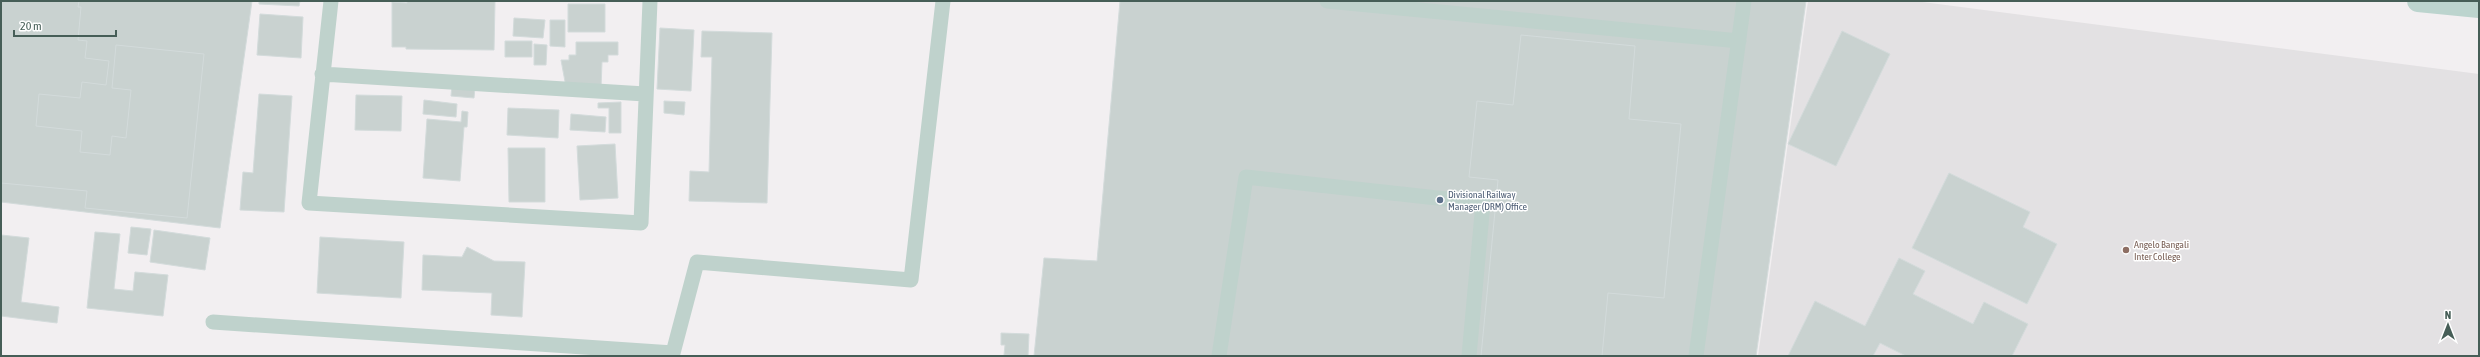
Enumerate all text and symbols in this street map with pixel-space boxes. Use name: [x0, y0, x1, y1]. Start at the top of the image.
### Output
scale bar: [14, 12, 116, 38]
text: 20 m: [20, 19, 42, 33]
place label: Divisional Railway Manager (DRM) Office: [1448, 189, 1528, 212]
marker: Divisional Railway Manager (DRM) Office: [1435, 195, 1445, 205]
place label: Angelo Bangali Inter College: [2134, 239, 2189, 262]
marker: Angelo Bangali Inter College: [2121, 245, 2131, 255]
north arrow: [2428, 305, 2468, 345]
text: N: [2445, 309, 2451, 321]

